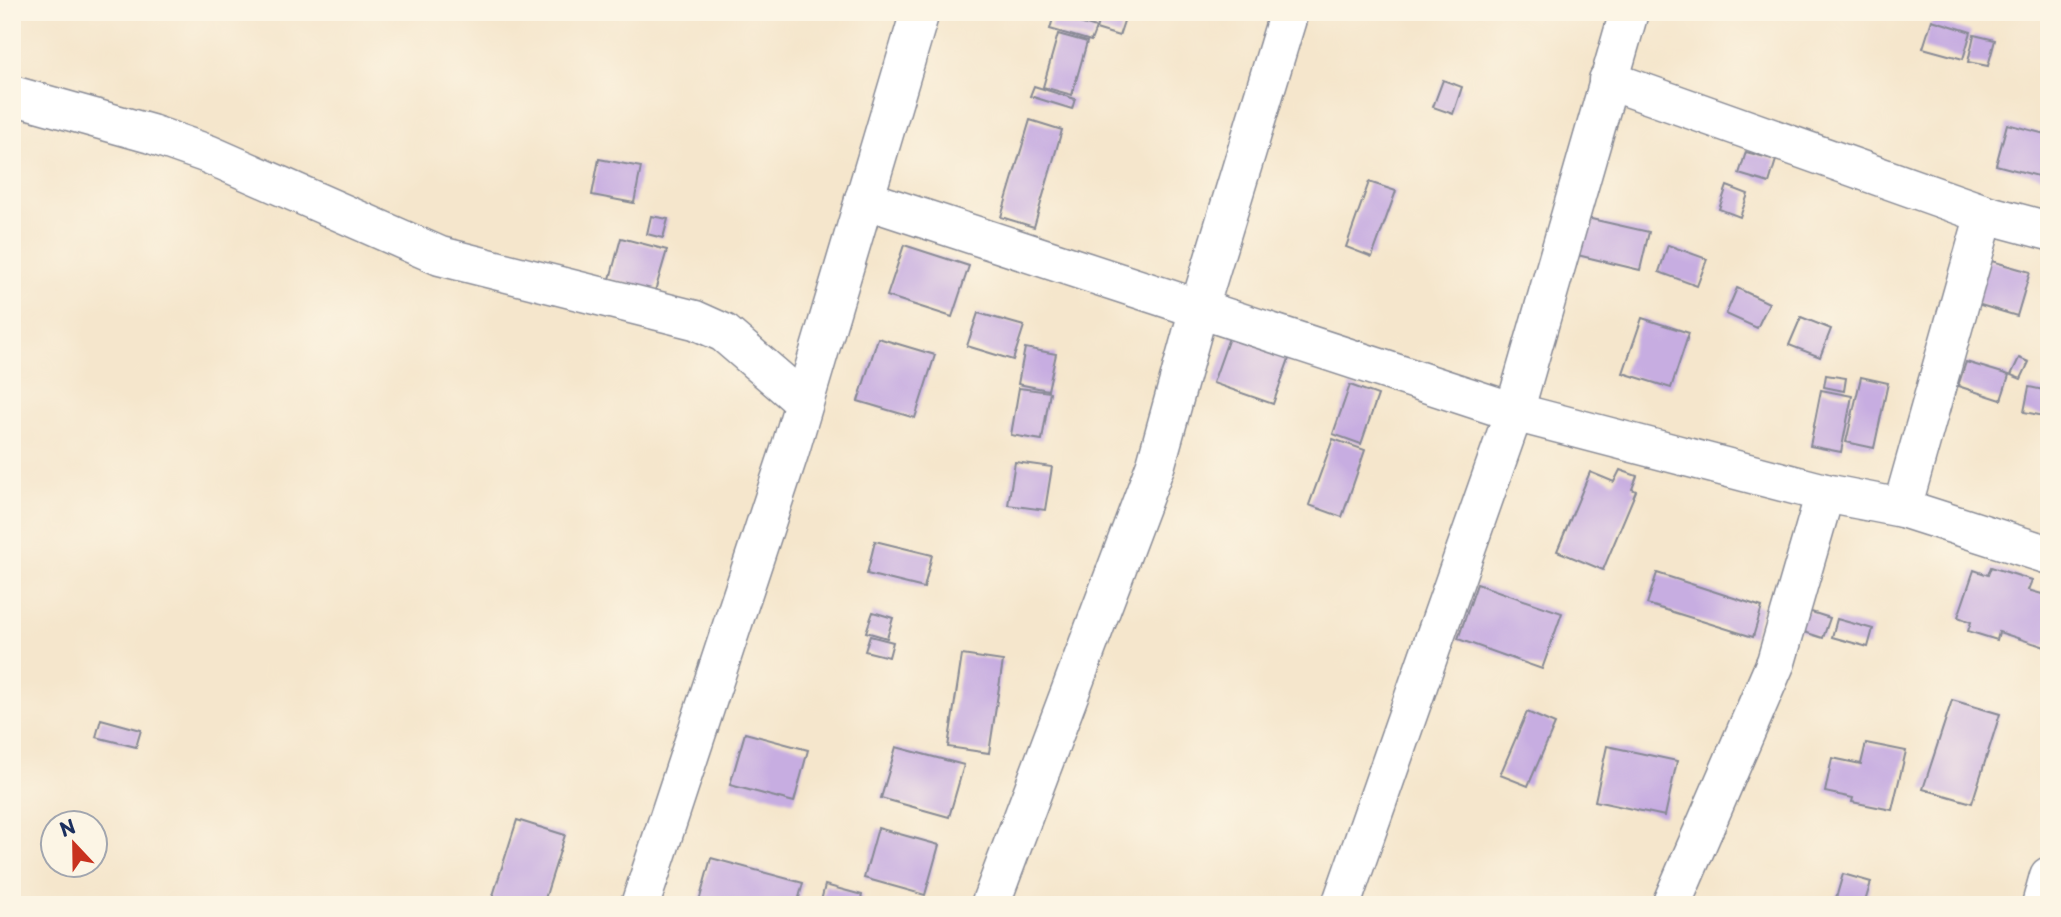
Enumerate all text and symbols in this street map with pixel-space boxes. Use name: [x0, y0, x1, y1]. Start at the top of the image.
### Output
north arrow: [38, 808, 108, 878]
text: N: [55, 812, 79, 843]

